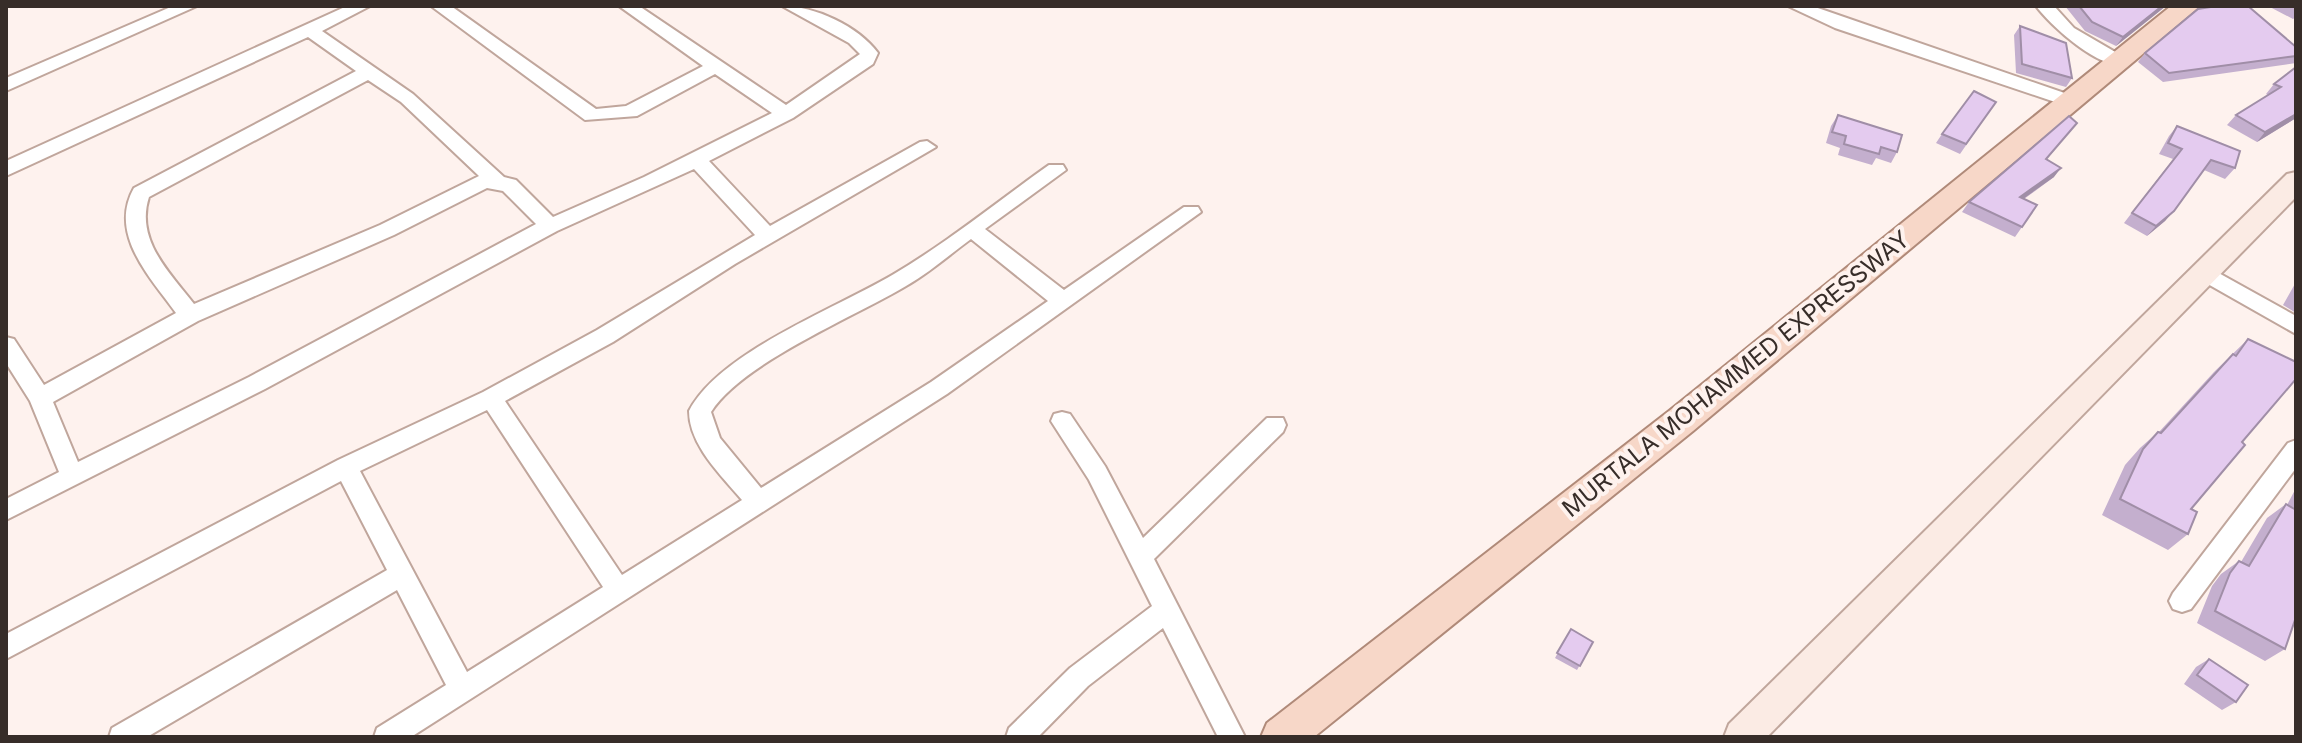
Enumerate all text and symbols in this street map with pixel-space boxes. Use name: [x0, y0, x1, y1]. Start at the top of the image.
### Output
street label: MURTALA MOHAMMED EXPRESSWAY: [1556, 224, 1915, 523]

